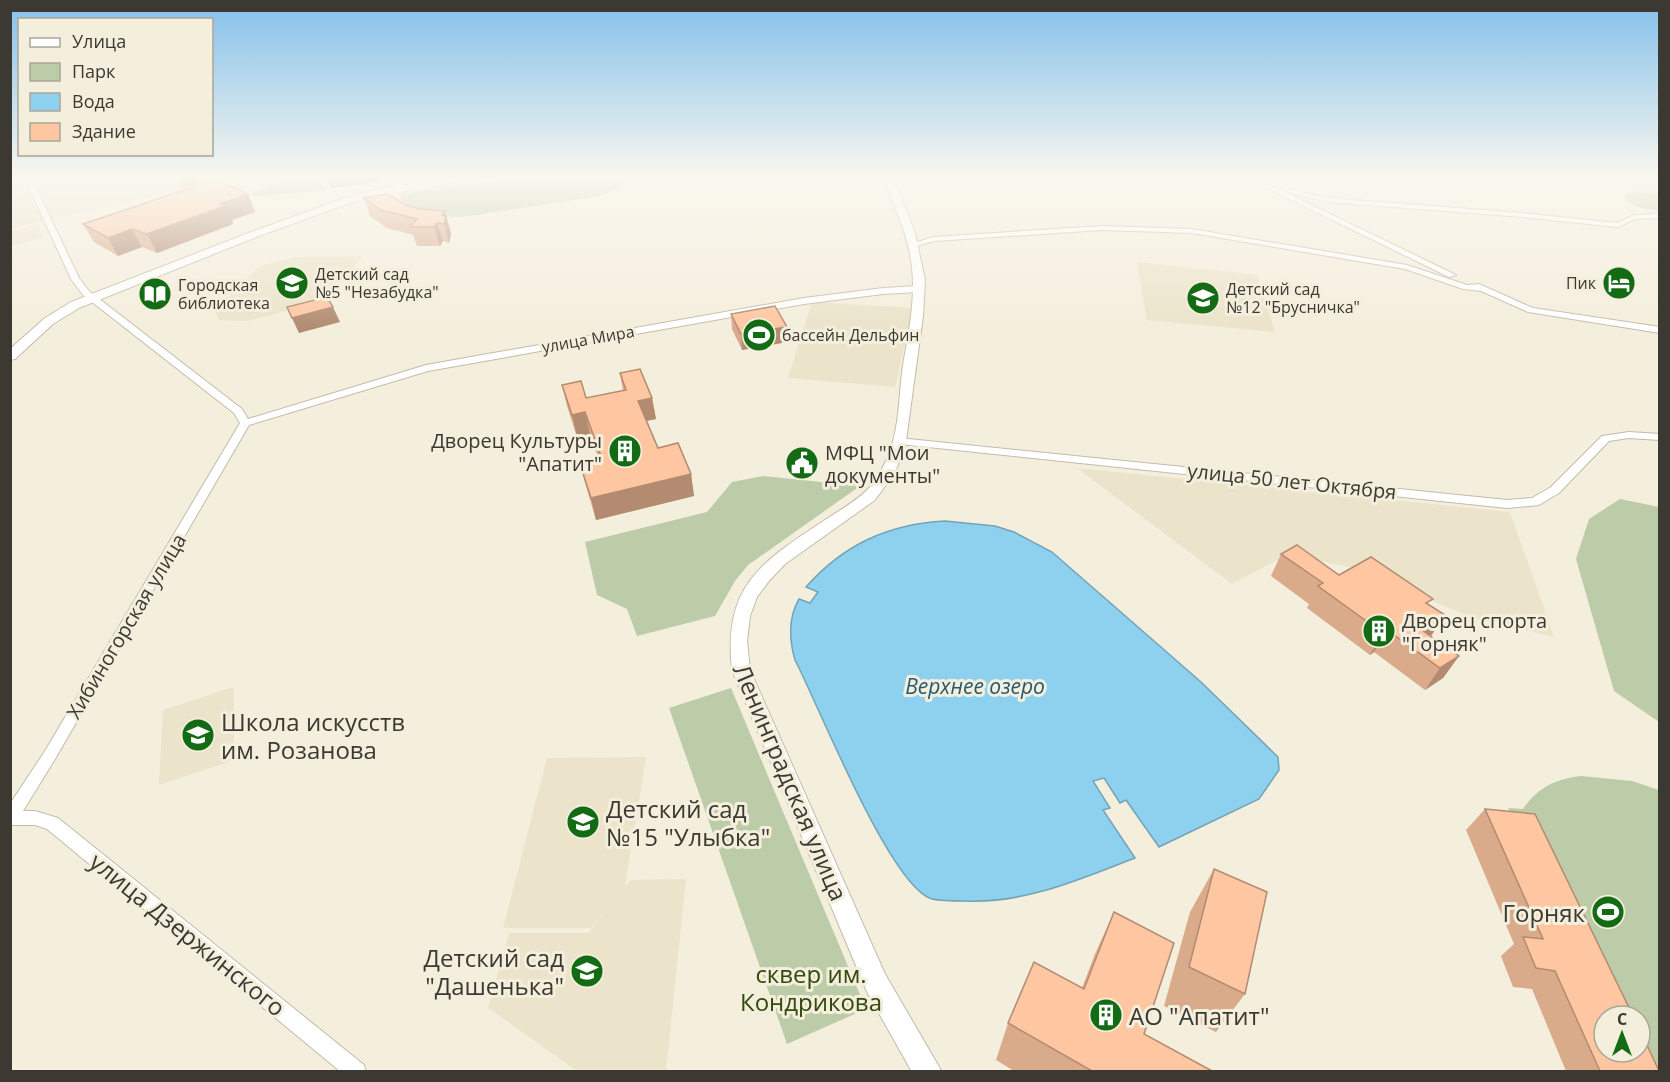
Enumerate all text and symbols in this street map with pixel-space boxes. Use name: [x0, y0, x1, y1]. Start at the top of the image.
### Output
legend: [18, 18, 213, 156]
text: Улица: [72, 29, 126, 53]
text: Парк: [72, 59, 116, 83]
text: Вода: [72, 89, 115, 113]
text: Здание: [72, 119, 136, 143]
place label: Детский сад №5 "Незабудка": [315, 263, 439, 303]
school or university icon: Детский сад №5 "Незабудка": [274, 265, 310, 301]
hotel icon: Пик: [1601, 265, 1637, 301]
place label: Пик: [1566, 272, 1597, 294]
place label: Городская библиотека: [178, 274, 270, 314]
library icon: Городская библиотека: [137, 276, 173, 312]
place label: Детский сад №12 "Брусничка": [1226, 278, 1360, 318]
school or university icon: Детский сад №12 "Брусничка": [1185, 280, 1221, 316]
sports icon: бассейн Дельфин: [741, 317, 777, 353]
street label: улица Мира: [540, 320, 636, 358]
place label: бассейн Дельфин: [782, 324, 919, 346]
place label: Дворец Культуры "Апатит": [431, 427, 602, 477]
building icon: Дворец Культуры "Апатит": [607, 433, 643, 469]
place label: МФЦ "Мои документы": [825, 439, 940, 489]
public building icon: МФЦ "Мои документы": [784, 445, 820, 481]
street label: улица 50 лет Октября: [1186, 457, 1398, 505]
street label: Хибиногорская улица: [60, 528, 192, 724]
place label: Дворец спорта "Горняк": [1402, 607, 1547, 657]
building icon: Дворец спорта "Горняк": [1361, 613, 1397, 649]
street label: Ленинградская улица: [726, 659, 856, 905]
water label: Верхнее озеро: [905, 672, 1045, 700]
place label: Школа искусств им. Розанова: [221, 705, 405, 766]
school or university icon: Школа искусств им. Розанова: [180, 717, 216, 753]
place label: Детский сад №15 "Улыбка": [606, 792, 770, 853]
school or university icon: Детский сад №15 "Улыбка": [565, 804, 601, 840]
street label: улица Дзержинского: [83, 845, 293, 1023]
sports icon: Горняк: [1590, 894, 1626, 930]
place label: Горняк: [1503, 896, 1586, 929]
place label: Детский сад "Дашенька": [424, 941, 564, 1002]
school or university icon: Детский сад "Дашенька": [569, 953, 605, 989]
park label: сквер им. Кондрикова: [740, 957, 882, 1018]
building icon: АО "Апатит": [1088, 997, 1124, 1033]
place label: АО "Апатит": [1129, 999, 1269, 1032]
north arrow: [1592, 1004, 1652, 1064]
text: С: [1617, 1008, 1627, 1030]

